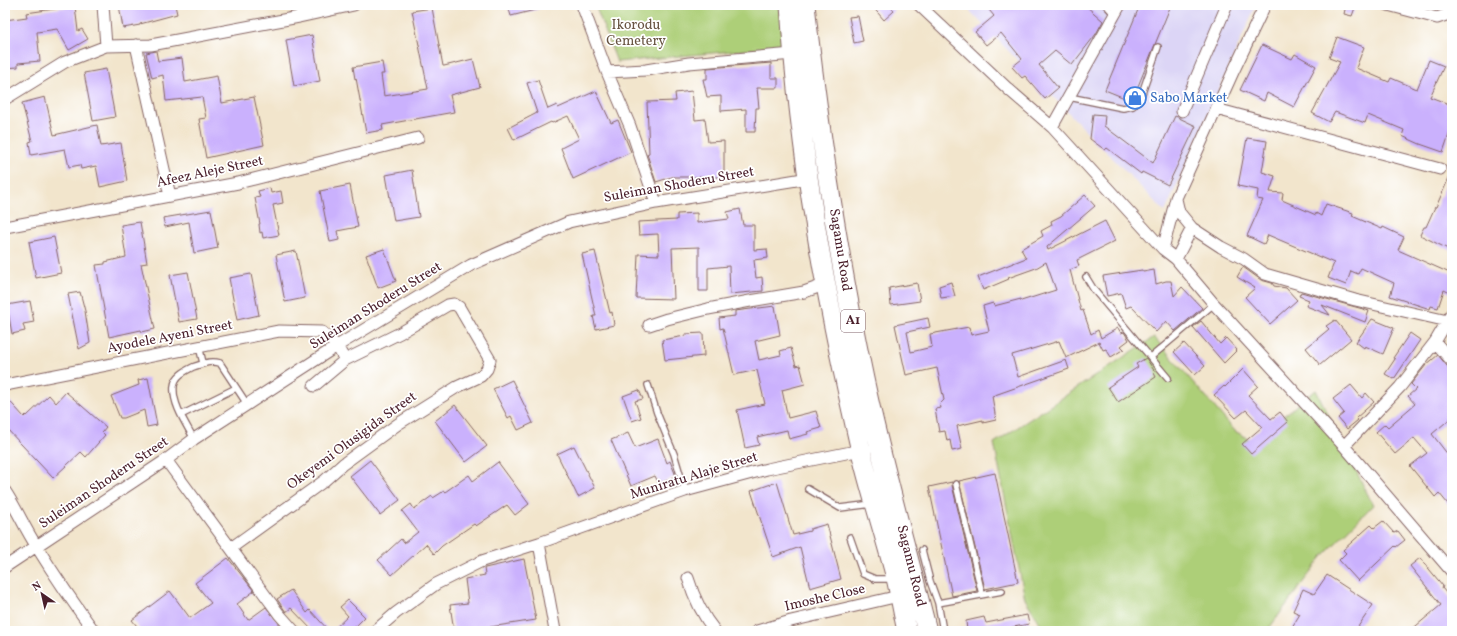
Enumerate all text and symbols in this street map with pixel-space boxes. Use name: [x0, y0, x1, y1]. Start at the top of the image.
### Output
park label: Ikorodu Cemetery: [606, 16, 666, 51]
shop icon: Sabo Market: [1122, 85, 1148, 111]
place label: Sabo Market: [1150, 89, 1228, 108]
street label: Afeez Aleje Street: [155, 151, 265, 193]
street label: Suleiman Shoderu Street: [602, 162, 756, 208]
street label: Sagamu Road: [824, 207, 856, 293]
street label: Suleiman Shoderu Street: [306, 257, 446, 354]
road number: A1: [841, 310, 865, 332]
street label: Ayodele Ayeni Street: [106, 316, 234, 358]
street label: Okeyemi Olusigida Street: [283, 387, 421, 495]
street label: Suleiman Shoderu Street: [35, 432, 173, 534]
street label: Muniratu Alaje Street: [628, 448, 760, 504]
street label: Sagamu Road: [892, 523, 930, 609]
north arrow: [22, 574, 62, 614]
text: N: [30, 578, 45, 595]
street label: Imoshe Close: [783, 579, 867, 616]

